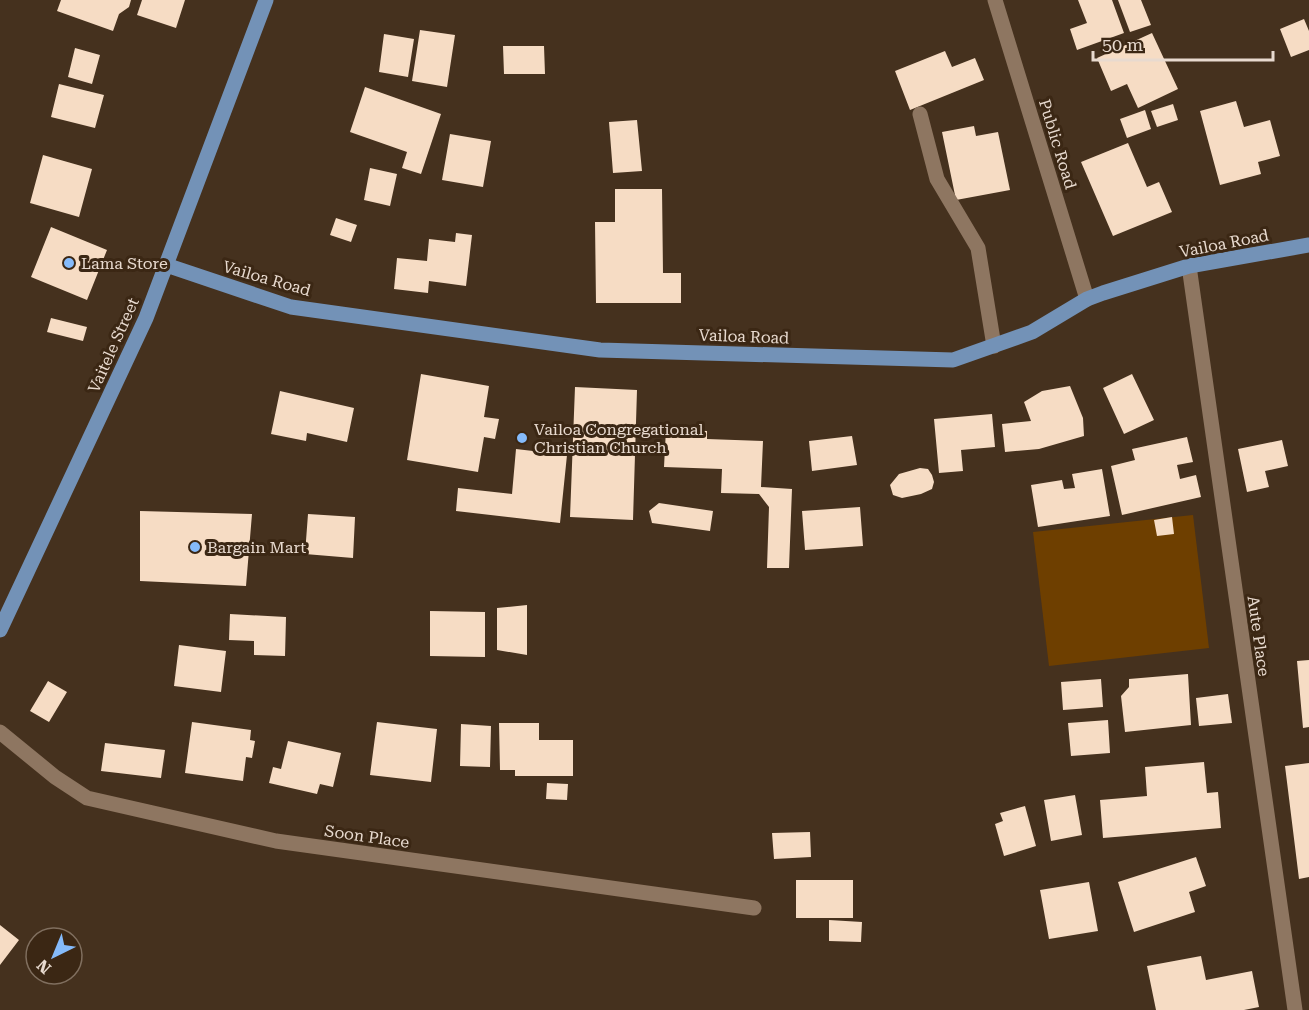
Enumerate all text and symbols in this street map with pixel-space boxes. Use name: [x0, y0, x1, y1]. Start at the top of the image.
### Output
scale bar: [1093, 24, 1273, 62]
text: 50 m: [1102, 34, 1143, 55]
street label: Public Road: [1035, 97, 1080, 191]
street label: Vailoa Road: [1178, 226, 1270, 261]
place label: Lama Store: [81, 254, 168, 273]
marker: Lama Store: [62, 256, 76, 270]
street label: Vailoa Road: [221, 257, 313, 300]
street label: Vaitele Street: [84, 295, 143, 396]
street label: Vailoa Road: [698, 325, 790, 348]
place label: Vailoa Congregational Christian Church: [534, 420, 703, 457]
marker: Vailoa Congregational Christian Church: [515, 431, 529, 445]
place label: Bargain Mart: [207, 538, 306, 557]
marker: Bargain Mart: [188, 540, 202, 554]
street label: Aute Place: [1243, 595, 1274, 678]
street label: Soon Place: [323, 821, 411, 852]
north arrow: [24, 926, 84, 986]
text: N: [33, 955, 55, 978]

